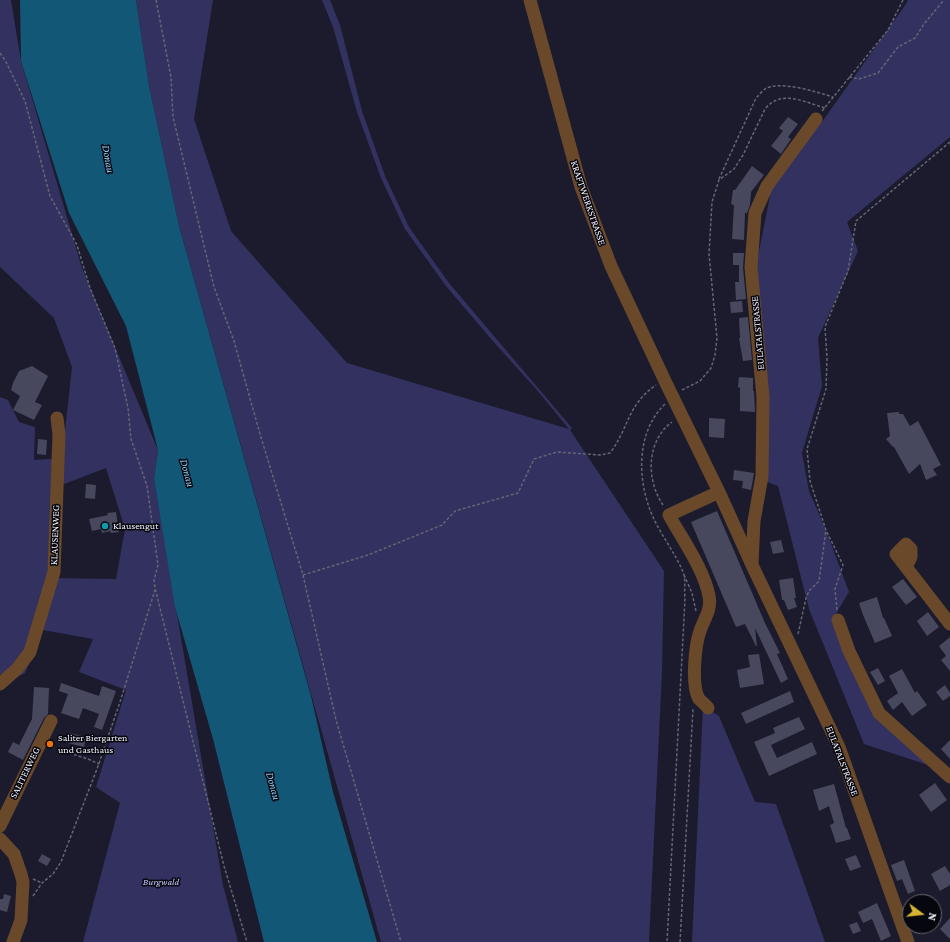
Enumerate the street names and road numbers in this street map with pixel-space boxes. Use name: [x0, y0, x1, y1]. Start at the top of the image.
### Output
street label: KRAFTWERKSTRASSE: [568, 159, 608, 247]
street label: EULATALSTRASSE: [749, 296, 767, 370]
street label: KLAUSENWEG: [48, 505, 62, 565]
street label: EULATALSTRASSE: [823, 724, 861, 798]
street label: SALITERWEG: [7, 745, 43, 801]

